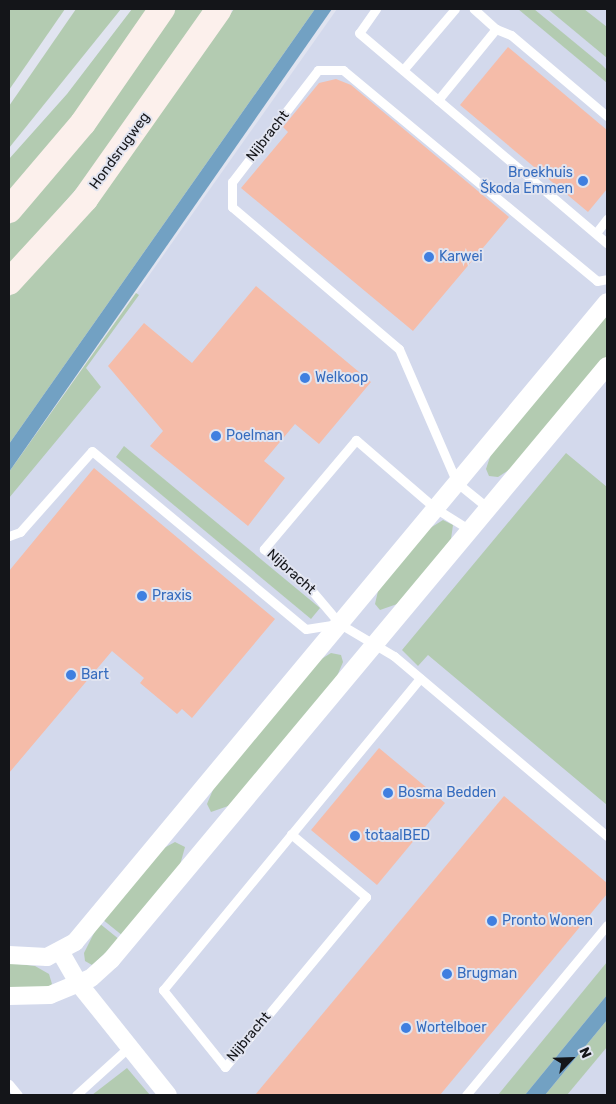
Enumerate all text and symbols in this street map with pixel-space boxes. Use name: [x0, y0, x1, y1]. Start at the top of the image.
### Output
street label: Nijbracht: [243, 107, 293, 165]
street label: Hondsrugweg: [86, 109, 154, 193]
place label: Broekhuis Škoda Emmen: [480, 165, 573, 198]
marker: Broekhuis Škoda Emmen: [577, 175, 589, 187]
place label: Karwei: [439, 249, 483, 265]
marker: Karwei: [423, 251, 435, 263]
place label: Welkoop: [315, 370, 368, 386]
marker: Welkoop: [299, 372, 311, 384]
place label: Poelman: [226, 428, 283, 444]
marker: Poelman: [210, 430, 222, 442]
street label: Nijbracht: [263, 546, 319, 598]
place label: Praxis: [152, 588, 192, 604]
marker: Praxis: [136, 590, 148, 602]
place label: Bart: [81, 667, 109, 683]
marker: Bart: [65, 669, 77, 681]
place label: Bosma Bedden: [398, 785, 496, 801]
marker: Bosma Bedden: [382, 787, 394, 799]
place label: totaalBED: [365, 828, 430, 844]
marker: totaalBED: [349, 830, 361, 842]
place label: Pronto Wonen: [502, 913, 593, 929]
marker: Pronto Wonen: [486, 915, 498, 927]
place label: Brugman: [457, 966, 517, 982]
marker: Brugman: [441, 968, 453, 980]
street label: Nijbracht: [223, 1009, 275, 1065]
place label: Wortelboer: [416, 1020, 487, 1036]
marker: Wortelboer: [400, 1022, 412, 1034]
north arrow: [546, 1034, 596, 1084]
text: N: [575, 1045, 595, 1061]

